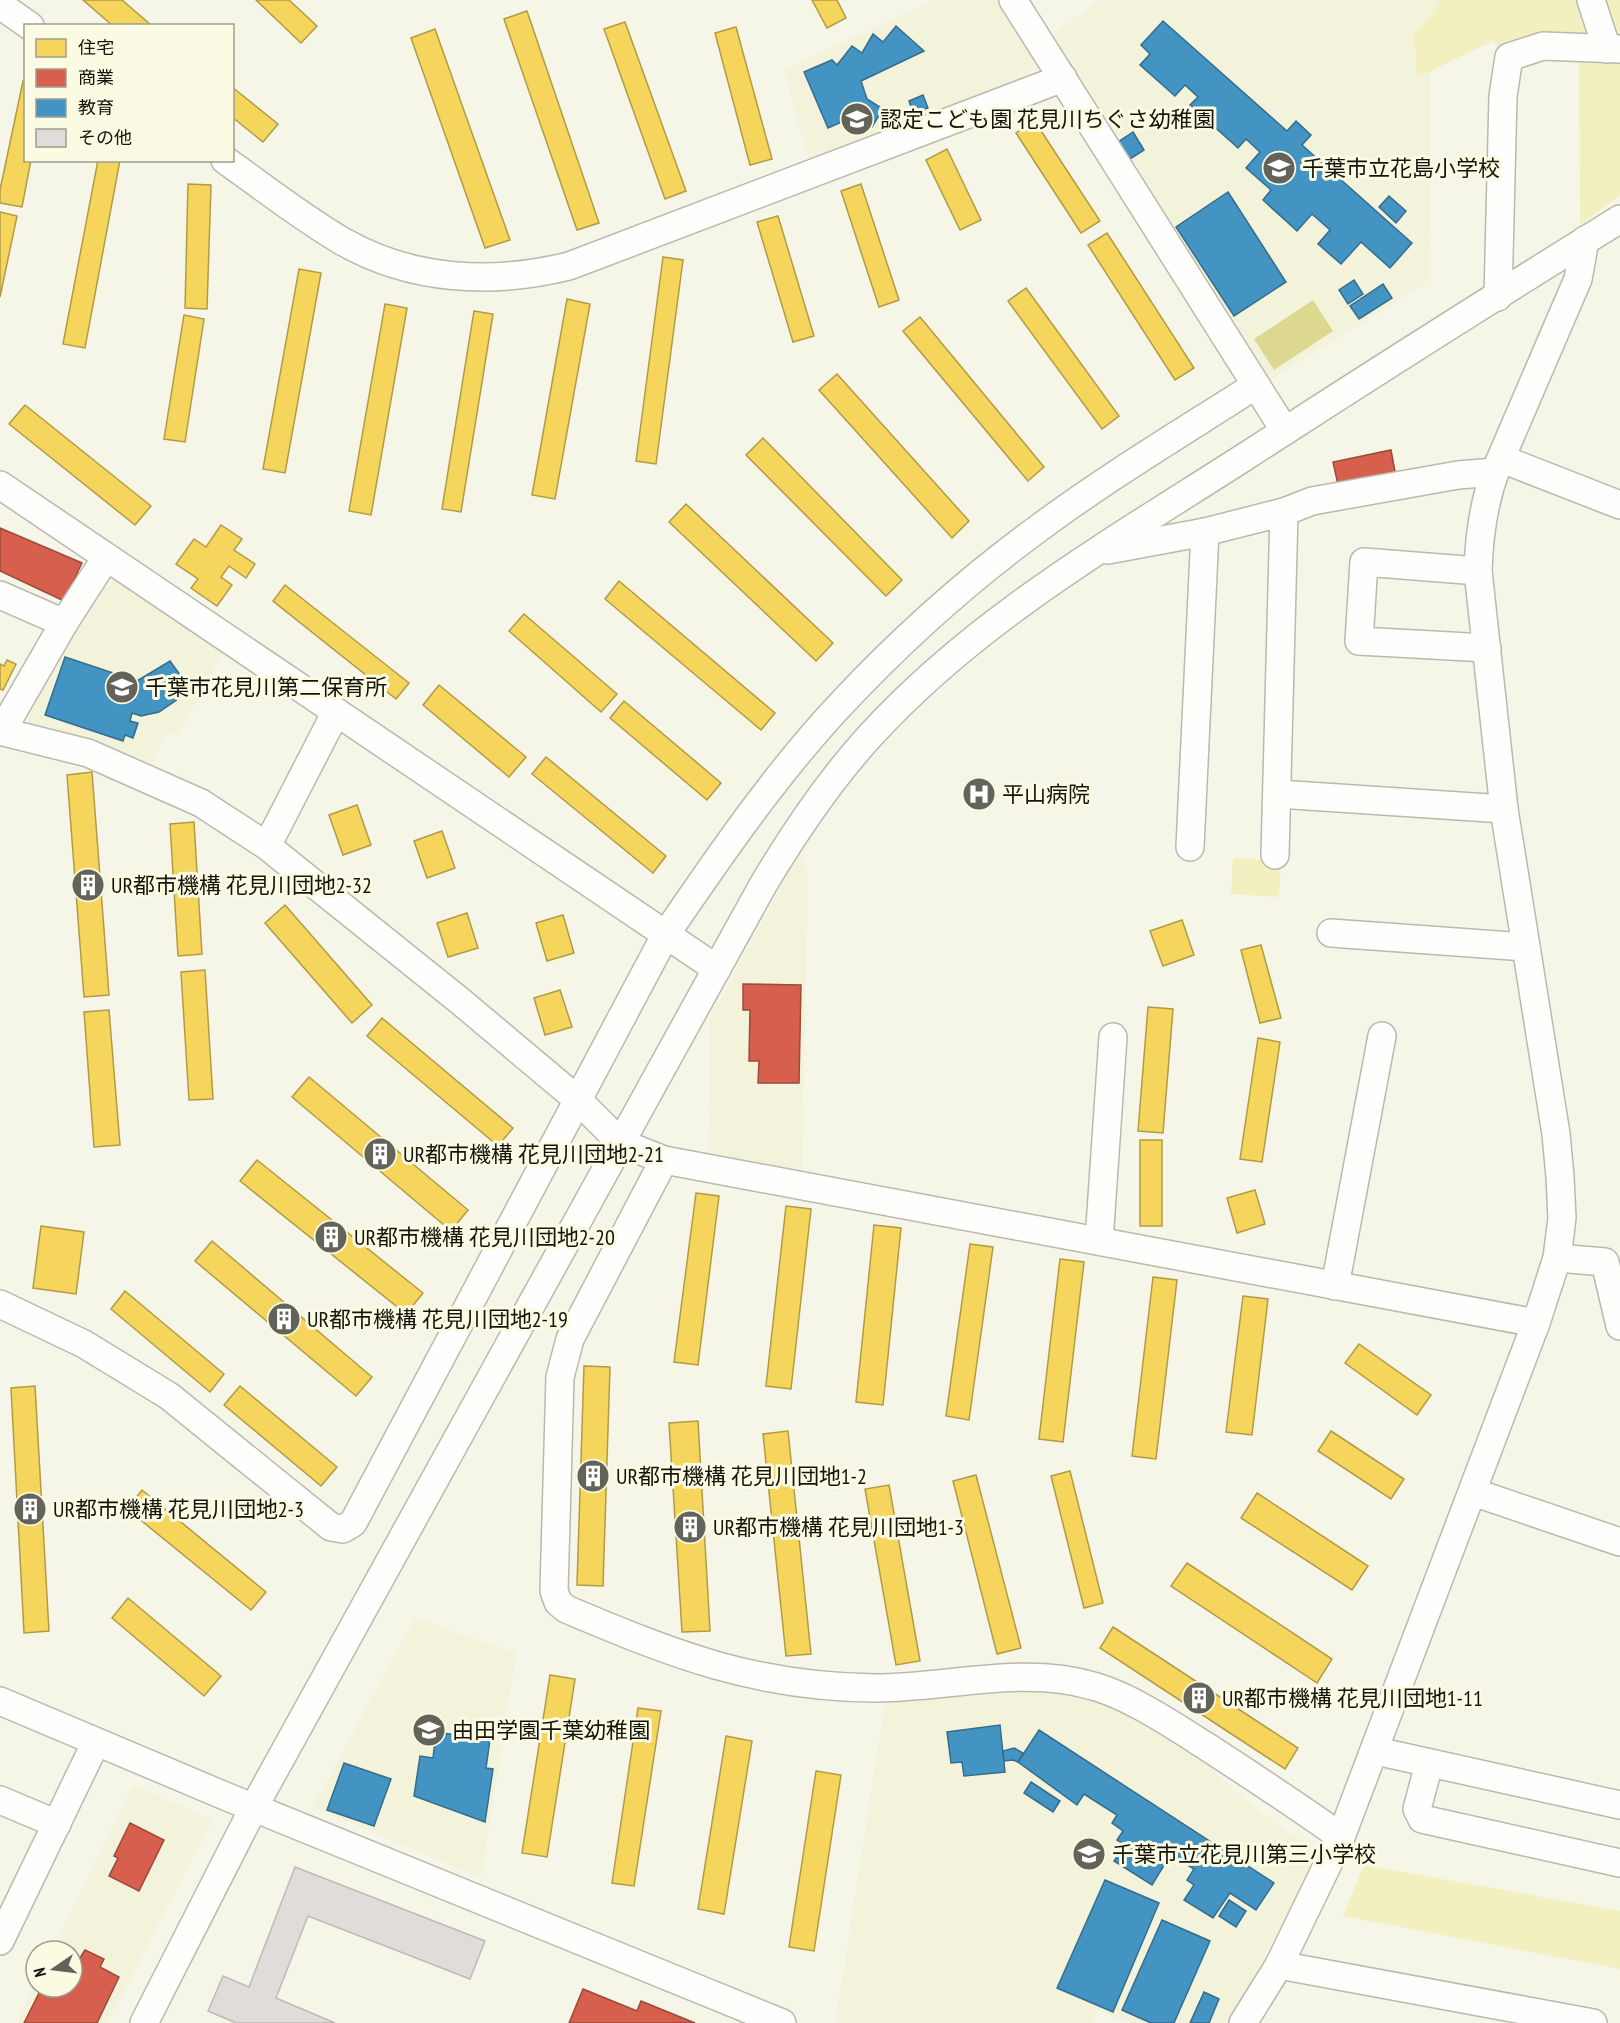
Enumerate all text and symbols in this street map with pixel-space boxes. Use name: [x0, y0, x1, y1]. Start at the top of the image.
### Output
legend: [24, 24, 234, 162]
text: 住宅: [78, 36, 114, 59]
text: 商業: [78, 66, 114, 89]
text: 教育: [78, 96, 114, 119]
school or university icon: 認定こども園 花見川ちぐさ幼稚園: [839, 101, 875, 137]
place label: 認定こども園 花見川ちぐさ幼稚園: [880, 105, 1215, 133]
text: その他: [78, 126, 132, 149]
school or university icon: 千葉市立花島小学校: [1261, 150, 1297, 186]
place label: 千葉市立花島小学校: [1302, 154, 1500, 182]
school or university icon: 千葉市花見川第二保育所: [104, 669, 140, 705]
place label: 千葉市花見川第二保育所: [145, 673, 387, 701]
hospital icon: 平山病院: [961, 776, 997, 812]
place label: 平山病院: [1002, 780, 1090, 808]
building icon: UR都市機構 花見川団地2-32: [70, 867, 106, 903]
place label: UR都市機構 花見川団地2-32: [111, 871, 372, 899]
building icon: UR都市機構 花見川団地2-21: [362, 1136, 398, 1172]
place label: UR都市機構 花見川団地2-21: [403, 1140, 664, 1168]
building icon: UR都市機構 花見川団地2-20: [313, 1219, 349, 1255]
place label: UR都市機構 花見川団地2-20: [354, 1223, 615, 1251]
building icon: UR都市機構 花見川団地2-19: [266, 1301, 302, 1337]
place label: UR都市機構 花見川団地2-19: [307, 1305, 568, 1333]
building icon: UR都市機構 花見川団地1-2: [575, 1458, 611, 1494]
place label: UR都市機構 花見川団地1-2: [616, 1462, 867, 1490]
building icon: UR都市機構 花見川団地2-3: [12, 1491, 48, 1527]
place label: UR都市機構 花見川団地2-3: [53, 1495, 304, 1523]
building icon: UR都市機構 花見川団地1-3: [672, 1509, 708, 1545]
place label: UR都市機構 花見川団地1-3: [713, 1513, 964, 1541]
building icon: UR都市機構 花見川団地1-11: [1181, 1680, 1217, 1716]
place label: UR都市機構 花見川団地1-11: [1222, 1684, 1483, 1712]
school or university icon: 由田学園千葉幼稚園: [411, 1712, 447, 1748]
place label: 由田学園千葉幼稚園: [452, 1716, 650, 1744]
school or university icon: 千葉市立花見川第三小学校: [1071, 1836, 1107, 1872]
place label: 千葉市立花見川第三小学校: [1112, 1840, 1376, 1868]
north arrow: [24, 1939, 84, 1999]
text: N: [29, 1966, 50, 1979]

